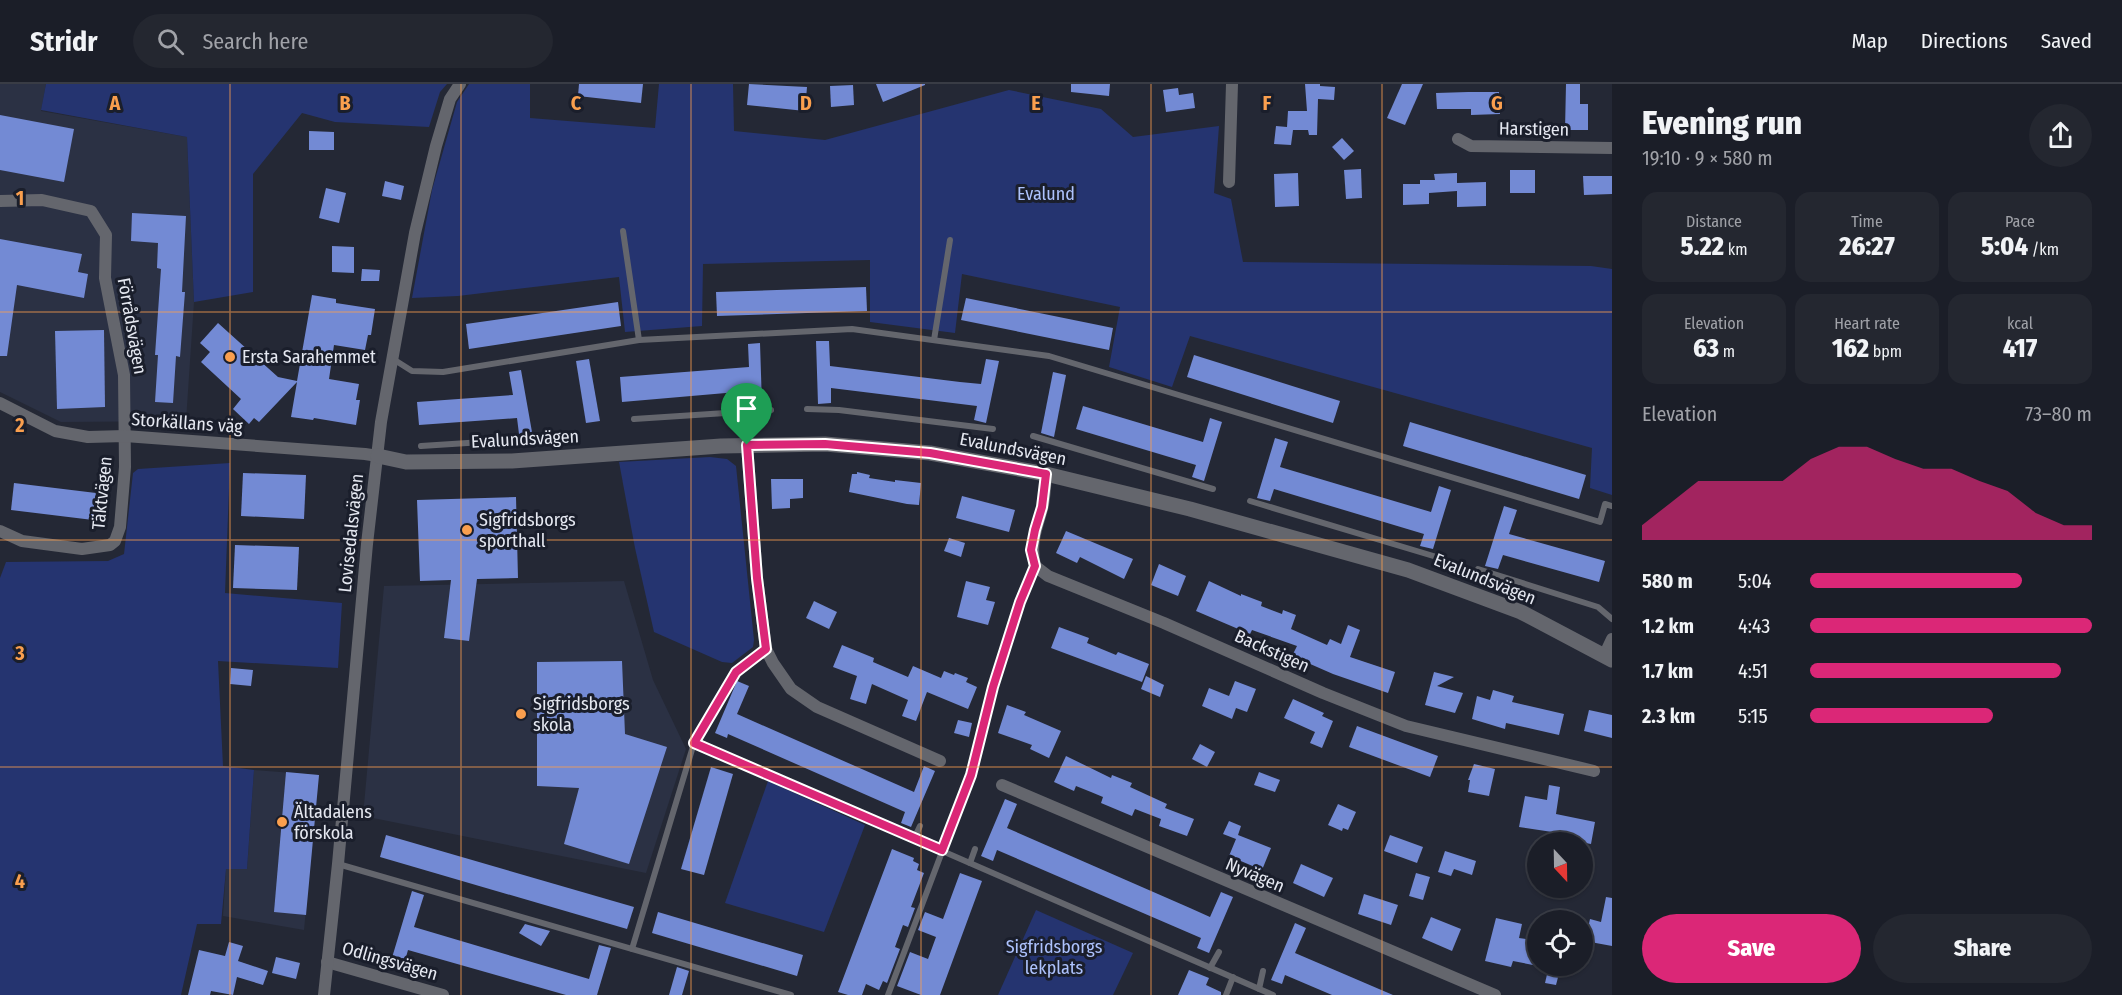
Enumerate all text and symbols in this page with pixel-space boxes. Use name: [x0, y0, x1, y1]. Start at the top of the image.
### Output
search box: [133, 14, 553, 68]
text: Stridr: [30, 25, 97, 58]
icon: search: [154, 25, 187, 58]
text: Search here: [202, 28, 308, 55]
text: Map: [1851, 28, 1888, 54]
text: Directions: [1921, 28, 2008, 54]
text: Saved: [2041, 28, 2092, 54]
text: A: [109, 91, 122, 115]
text: B: [339, 91, 351, 115]
text: C: [571, 91, 582, 115]
text: D: [800, 91, 812, 115]
text: E: [1031, 91, 1041, 115]
text: F: [1263, 91, 1272, 115]
text: G: [1491, 91, 1503, 115]
text: Evening run: [1642, 103, 1802, 143]
button: share: [2029, 104, 2092, 167]
street label: Harstigen: [1499, 117, 1569, 141]
text: 19:10 · 9 × 580 m: [1642, 146, 1773, 170]
park label: Evalund: [1017, 183, 1075, 205]
text: 1: [16, 186, 24, 210]
text: Distance: [1686, 212, 1742, 231]
text: Time: [1851, 212, 1883, 231]
text: Pace: [2005, 212, 2035, 231]
text: 5.22: [1680, 231, 1724, 262]
text: 26:27: [1839, 231, 1895, 262]
text: 5:04: [1981, 231, 2028, 262]
text: km: [1724, 240, 1748, 259]
text: /km: [2028, 240, 2059, 259]
street label: Förrådsvägen: [113, 276, 151, 376]
text: Elevation: [1684, 314, 1744, 333]
text: Heart rate: [1834, 314, 1900, 333]
text: kcal: [2007, 314, 2033, 333]
text: 63: [1693, 333, 1719, 364]
text: 162: [1832, 333, 1869, 364]
text: 417: [2003, 333, 2037, 364]
text: m: [1719, 342, 1735, 361]
text: bpm: [1869, 342, 1902, 361]
place label: Ersta Sarahemmet: [242, 346, 376, 368]
marker: Ersta Sarahemmet: [223, 350, 237, 364]
pin: [721, 383, 772, 445]
icon: arrive: [730, 392, 763, 425]
text: Elevation: [1642, 402, 1717, 426]
text: 73–80 m: [2025, 402, 2092, 426]
street label: Storkällans väg: [131, 408, 244, 438]
text: 2: [14, 413, 25, 437]
street label: Evalundsvägen: [470, 425, 580, 453]
street label: Evalundsvägen: [958, 428, 1068, 470]
street label: Täktvägen: [87, 455, 117, 531]
street label: Lovisedalsvägen: [334, 472, 368, 594]
place label: Sigfridsborgs sporthall: [479, 509, 576, 552]
marker: Sigfridsborgs sporthall: [460, 523, 474, 537]
street label: Evalundsvägen: [1431, 549, 1539, 609]
text: 580 m: [1642, 569, 1693, 593]
text: 5:04: [1738, 569, 1772, 593]
text: 1.2 km: [1642, 614, 1694, 638]
text: 4:43: [1738, 614, 1770, 638]
street label: Backstigen: [1231, 625, 1313, 677]
text: 3: [14, 641, 25, 665]
text: 1.7 km: [1642, 659, 1693, 683]
text: 4:51: [1738, 659, 1768, 683]
place label: Sigfridsborgs skola: [533, 693, 630, 736]
text: 2.3 km: [1642, 704, 1695, 728]
text: 5:15: [1738, 704, 1768, 728]
marker: Sigfridsborgs skola: [514, 707, 528, 721]
place label: Ältadalens förskola: [294, 801, 372, 844]
marker: Ältadalens förskola: [275, 815, 289, 829]
north arrow: [1527, 832, 1593, 898]
map controls: [1527, 832, 1593, 976]
street label: Nyvägen: [1222, 853, 1288, 897]
text: 4: [15, 869, 25, 893]
button: locate: [1527, 910, 1593, 976]
button: Save: [1642, 914, 1861, 983]
button: Share: [1873, 914, 2092, 983]
park label: Sigfridsborgs lekplats: [1006, 936, 1103, 979]
street label: Odlingsvägen: [340, 937, 440, 985]

